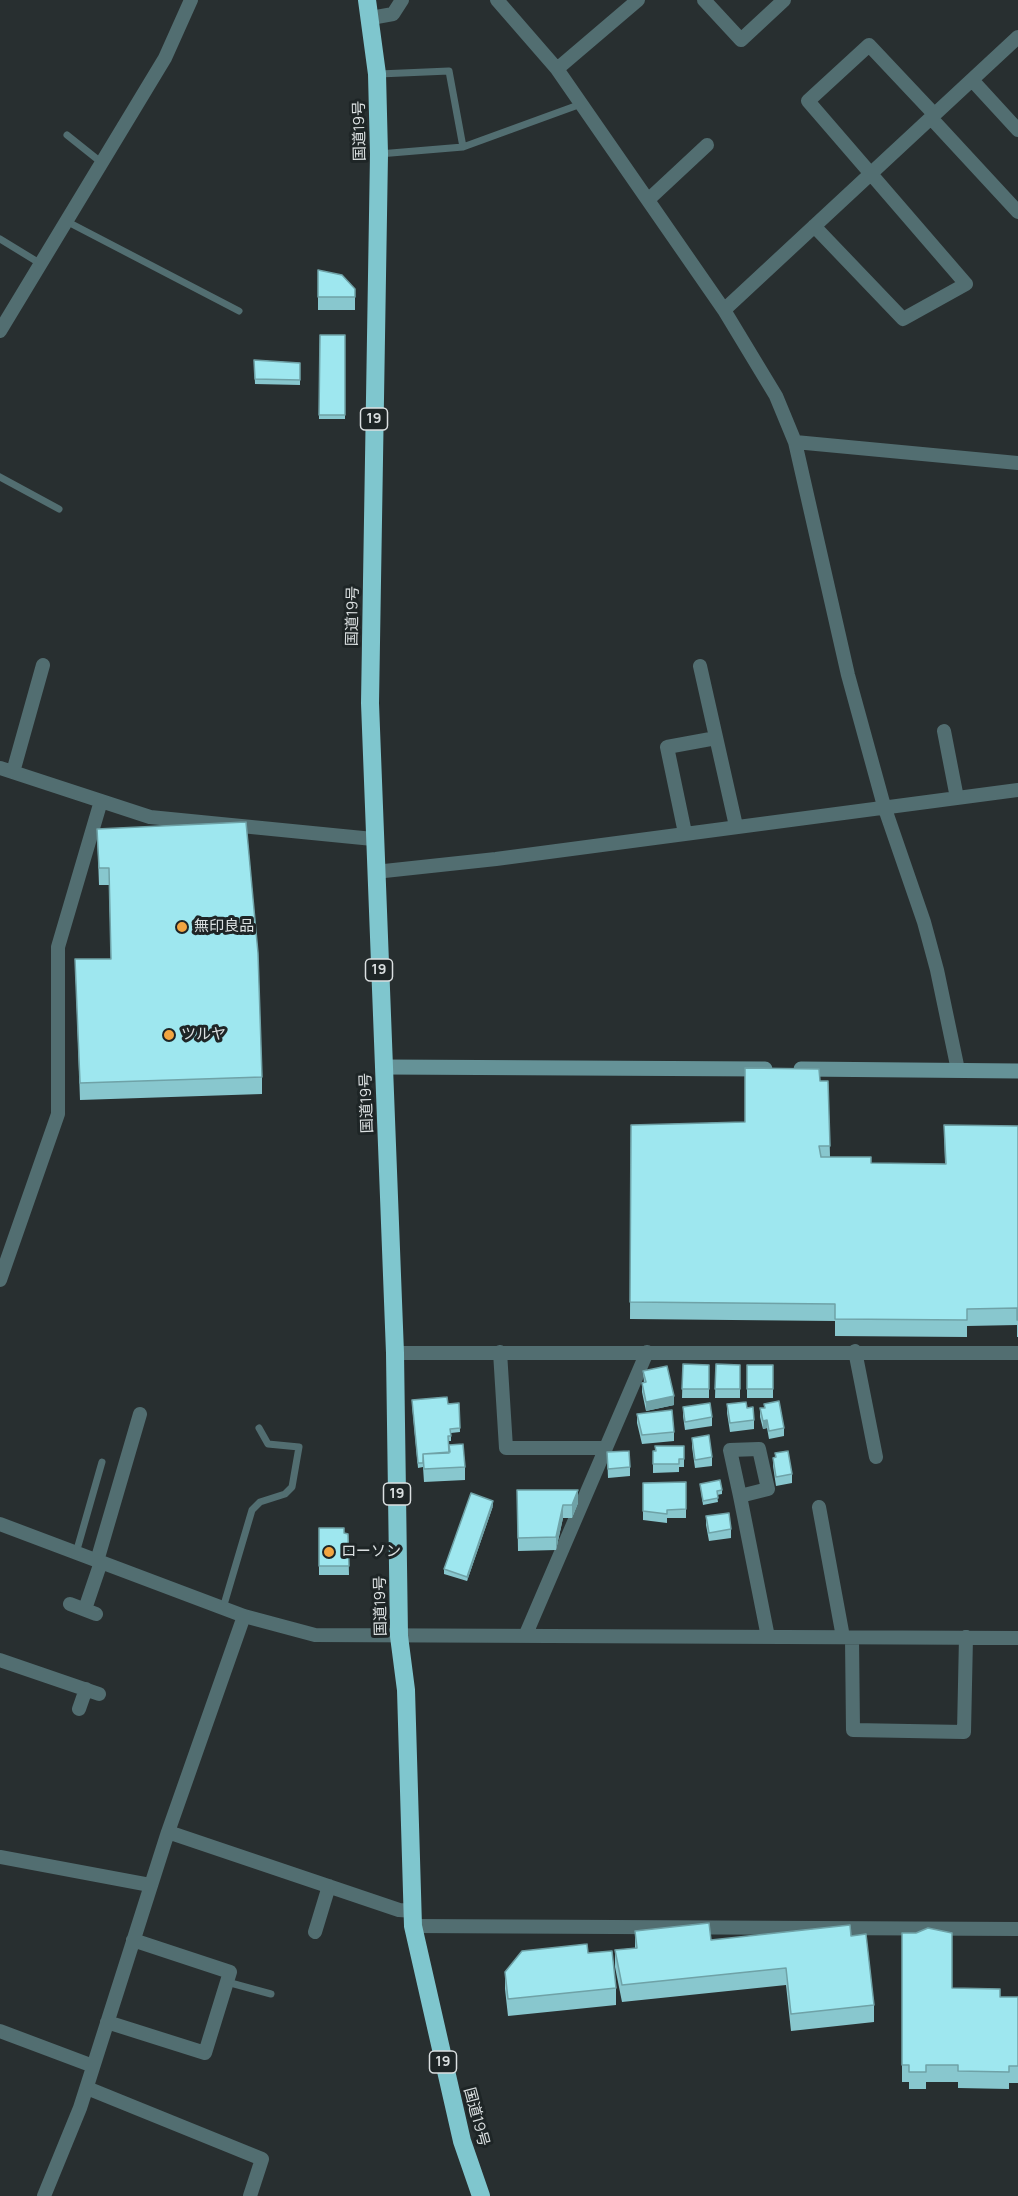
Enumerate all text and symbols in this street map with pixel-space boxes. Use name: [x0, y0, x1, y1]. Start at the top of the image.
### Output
street label: 国道19号: [350, 101, 370, 161]
road number: 19: [360, 408, 388, 430]
street label: 国道19号: [343, 586, 363, 646]
place label: 無印良品: [194, 918, 254, 936]
marker: 無印良品: [175, 920, 189, 934]
road number: 19: [366, 959, 392, 981]
place label: ツルヤ: [181, 1026, 226, 1044]
marker: ツルヤ: [162, 1028, 176, 1042]
street label: 国道19号: [357, 1073, 377, 1133]
road number: 19: [384, 1483, 410, 1505]
place label: ローソン: [341, 1543, 401, 1561]
marker: ローソン: [322, 1545, 336, 1559]
street label: 国道19号: [371, 1576, 391, 1636]
road number: 19: [430, 2051, 456, 2073]
street label: 国道19号: [460, 2086, 492, 2148]

